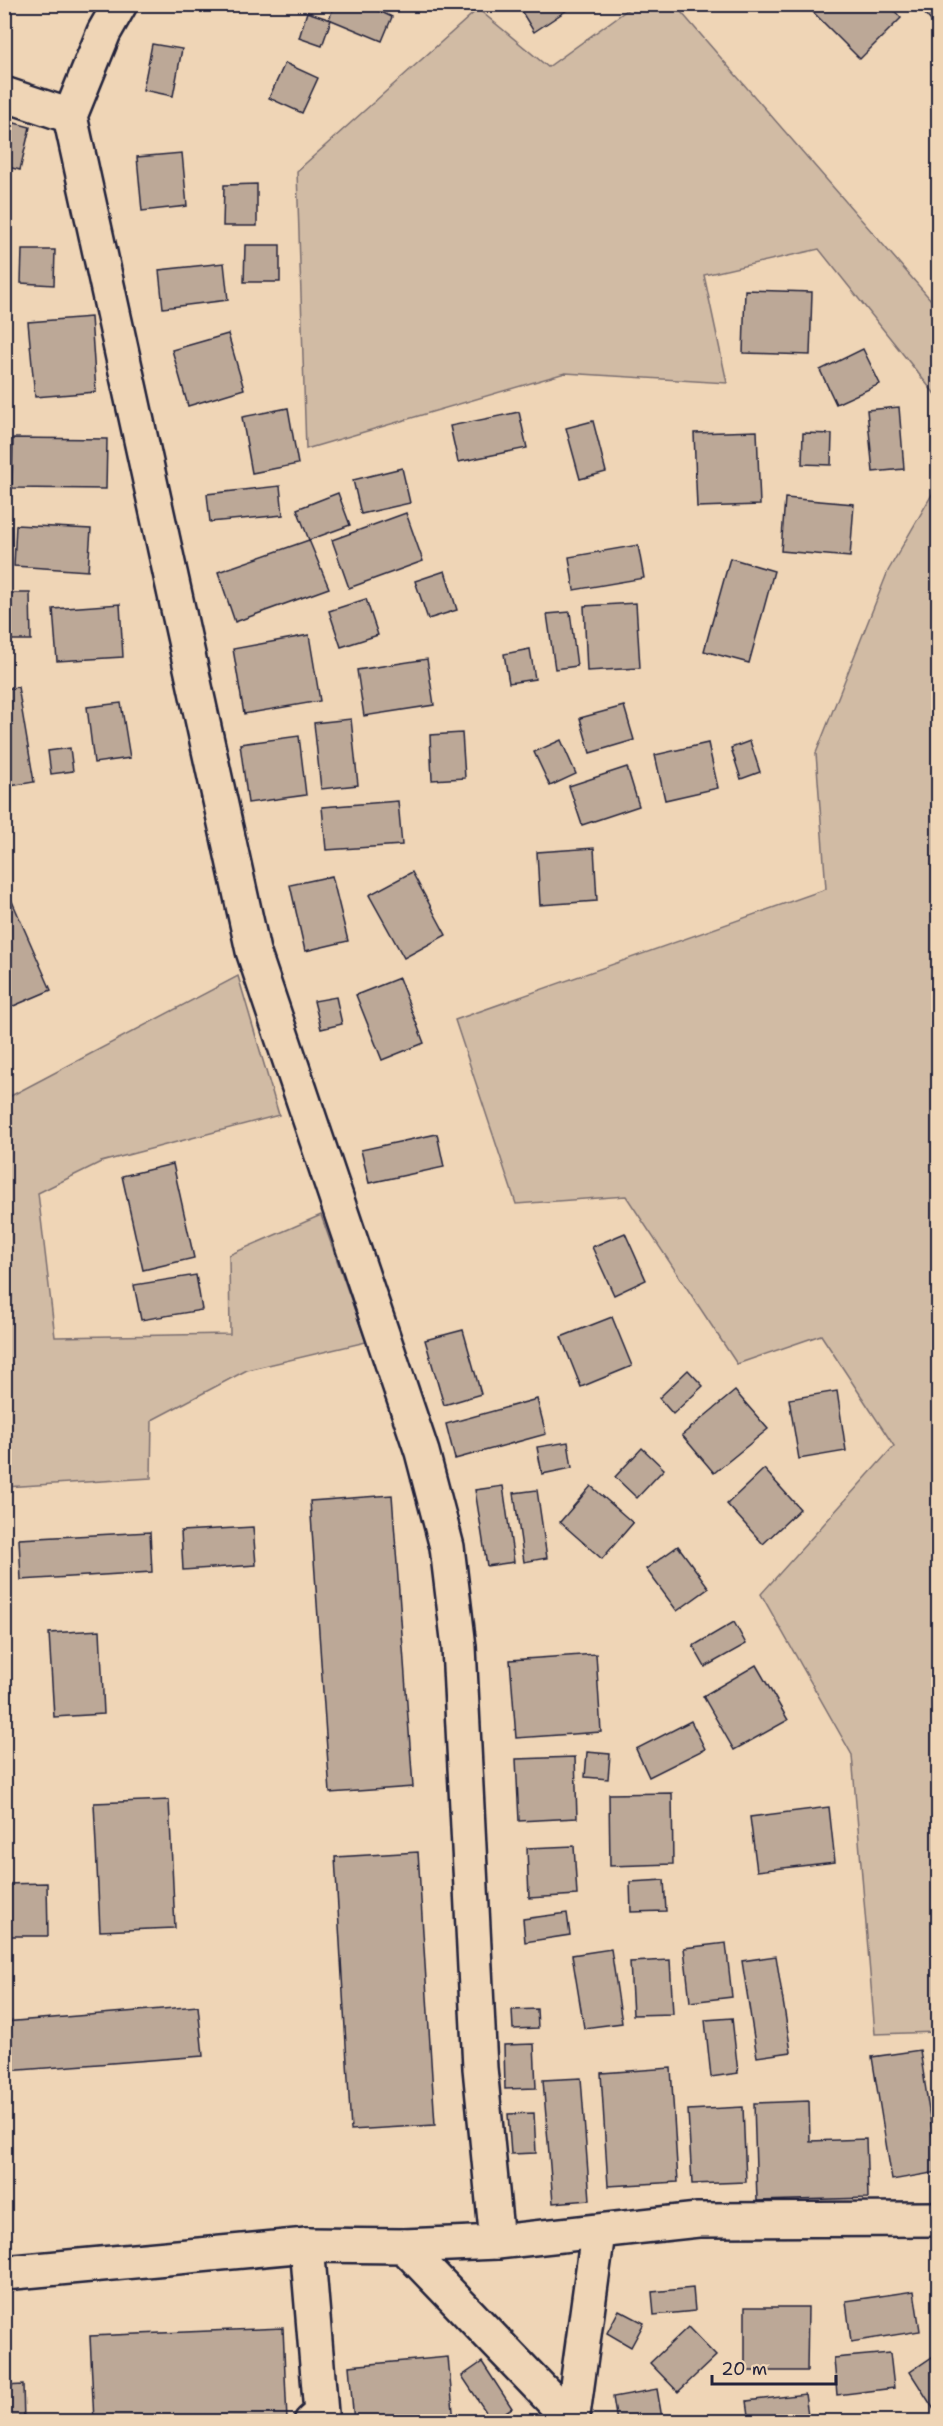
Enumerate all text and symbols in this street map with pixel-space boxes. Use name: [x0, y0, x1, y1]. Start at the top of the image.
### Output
scale bar: [712, 2348, 836, 2386]
text: 20 m: [721, 2357, 767, 2381]

